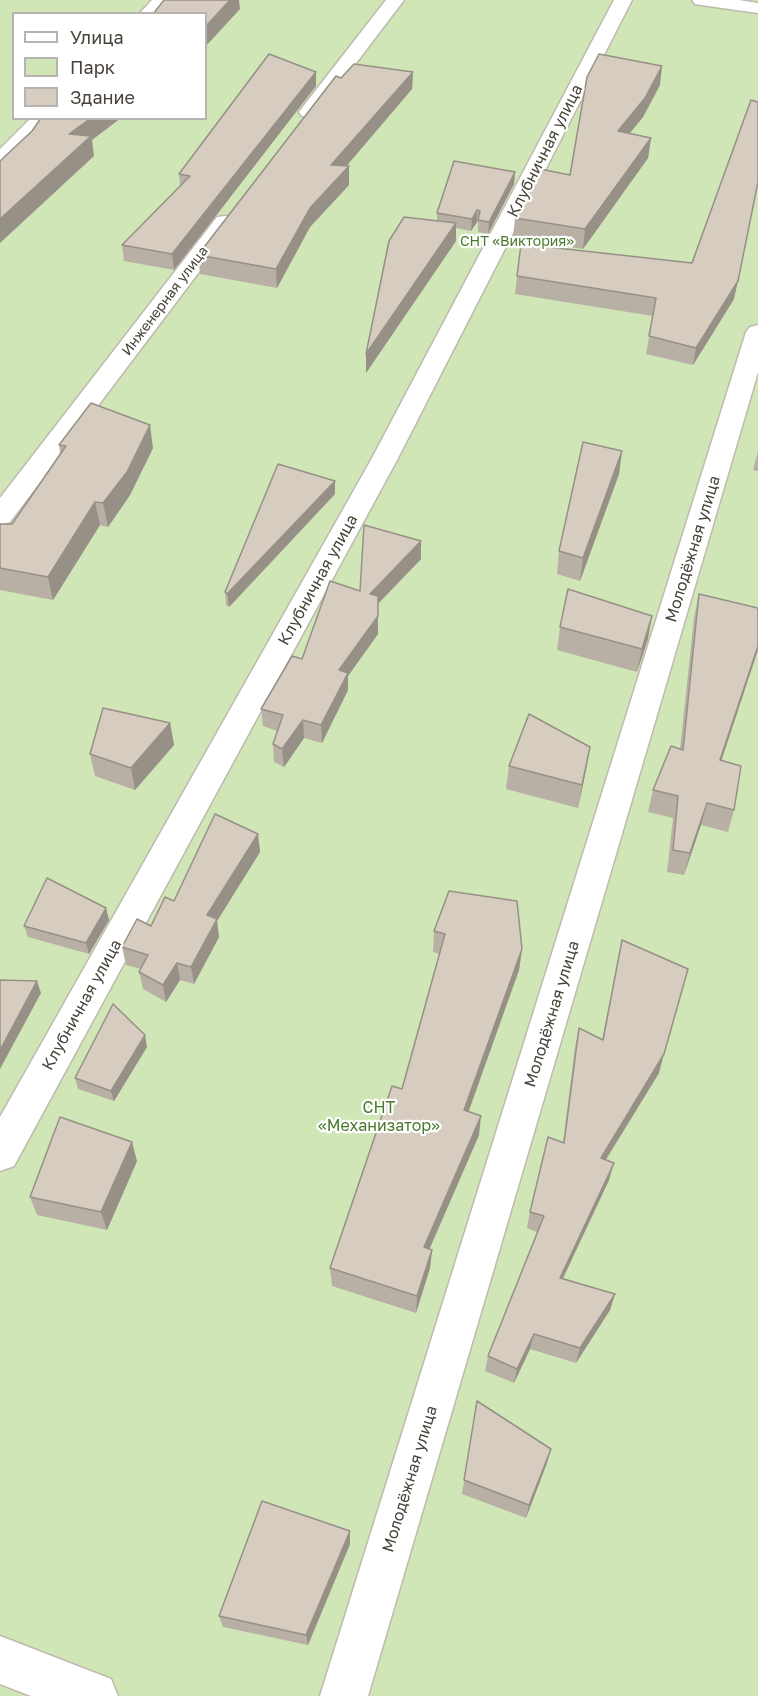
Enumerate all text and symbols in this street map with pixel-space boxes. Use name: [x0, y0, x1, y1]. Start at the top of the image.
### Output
legend: [12, 12, 207, 120]
text: Улица: [70, 26, 124, 48]
text: Парк: [70, 56, 115, 78]
street label: Клубничная улица: [503, 81, 587, 221]
text: Здание: [70, 86, 135, 108]
park label: СНТ «Виктория»: [460, 234, 574, 250]
street label: Инженерная улица: [118, 243, 212, 359]
street label: Молодёжная улица: [662, 473, 724, 625]
street label: Клубничная улица: [274, 511, 362, 649]
street label: Клубничная улица: [38, 936, 126, 1074]
street label: Молодёжная улица: [521, 938, 583, 1090]
park label: СНТ «Механизатор»: [318, 1098, 440, 1136]
street label: Молодёжная улица: [379, 1403, 441, 1555]

